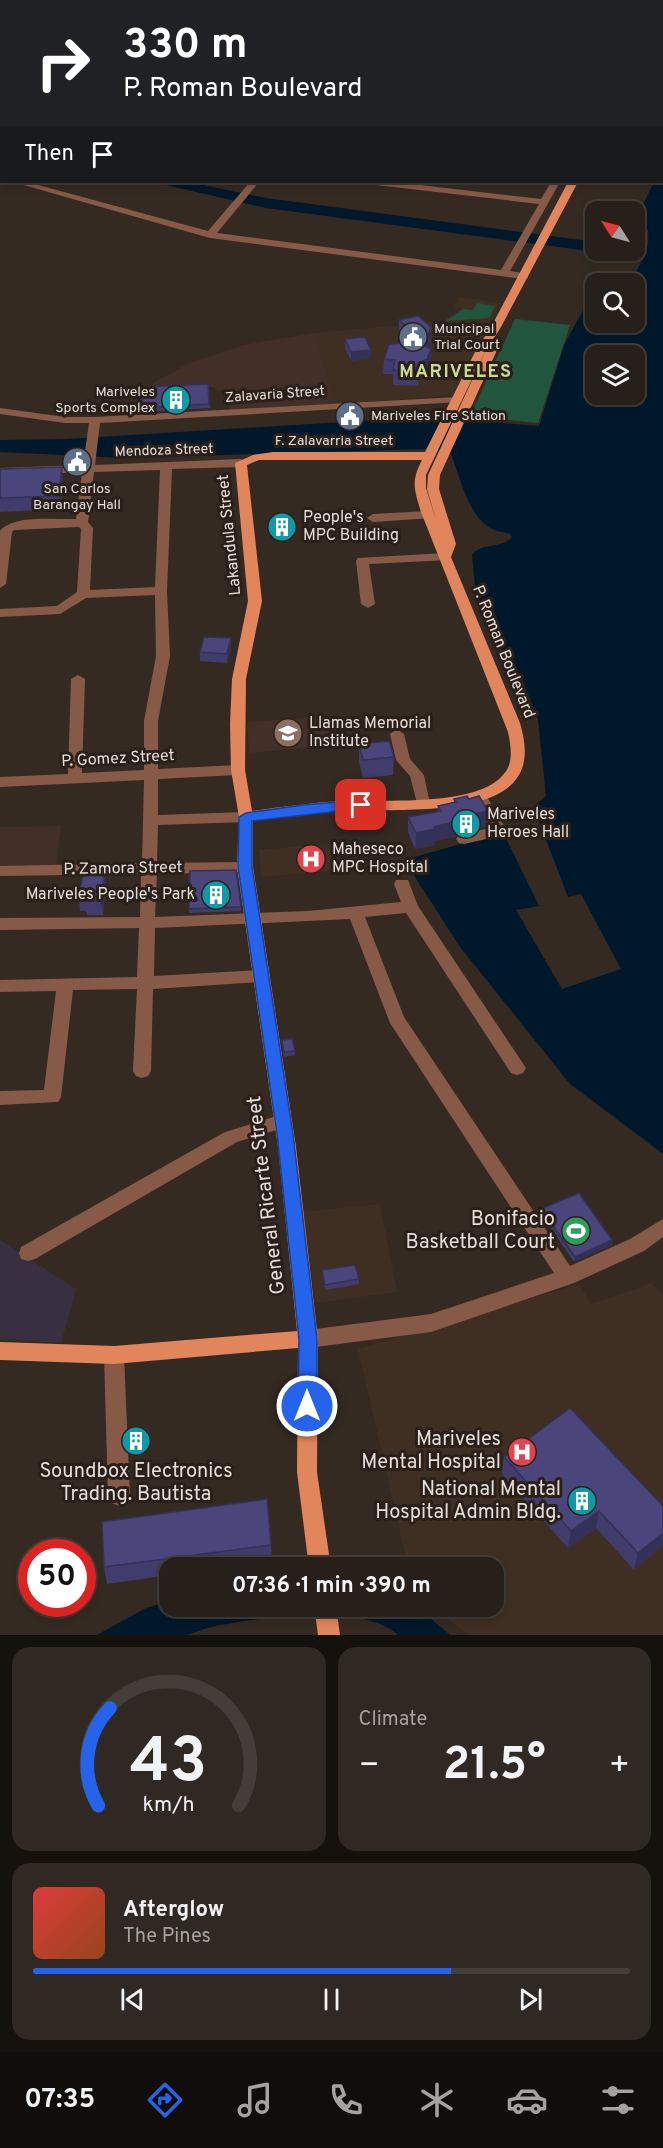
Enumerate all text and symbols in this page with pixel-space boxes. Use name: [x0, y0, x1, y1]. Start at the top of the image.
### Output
text: 330 m: [123, 20, 248, 73]
icon: right: [24, 24, 102, 102]
text: P. Roman Boulevard: [123, 72, 362, 106]
icon: arrive: [86, 138, 119, 171]
text: Then: [24, 141, 74, 168]
north arrow: [585, 201, 645, 261]
map controls: [585, 201, 645, 405]
button: search: [585, 273, 645, 333]
public building icon: Municipal Trial Court: [397, 321, 429, 353]
place label: Municipal Trial Court: [434, 321, 500, 354]
button: layers: [585, 345, 645, 405]
district label: MARIVELES: [399, 361, 513, 384]
street label: Zalavaria Street: [225, 383, 325, 407]
place label: Mariveles Sports Complex: [55, 384, 155, 417]
building icon: Mariveles Sports Complex: [160, 384, 192, 416]
public building icon: Mariveles Fire Station: [334, 400, 366, 432]
place label: Mariveles Fire Station: [371, 408, 506, 425]
street label: F. Zalavarria Street: [275, 433, 393, 450]
street label: Mendoza Street: [114, 441, 214, 461]
public building icon: San Carlos Barangay Hall: [61, 446, 93, 478]
street label: Lakandula Street: [214, 473, 246, 597]
place label: San Carlos Barangay Hall: [33, 481, 121, 514]
place label: People's MPC Building: [303, 508, 399, 546]
building icon: People's MPC Building: [266, 511, 298, 543]
street label: P. Roman Boulevard: [467, 582, 539, 722]
place label: Llamas Memorial Institute: [309, 714, 431, 752]
school or university icon: Llamas Memorial Institute: [272, 717, 304, 749]
street label: P. Gomez Street: [61, 746, 175, 772]
pin: [335, 779, 386, 830]
icon: arrive: [344, 788, 377, 821]
place label: Mariveles Heroes Hall: [487, 805, 569, 843]
building icon: Mariveles Heroes Hall: [450, 808, 482, 840]
place label: Maheseco MPC Hospital: [332, 840, 428, 878]
hospital icon: Maheseco MPC Hospital: [295, 843, 327, 875]
street label: P. Zamora Street: [63, 858, 183, 880]
building icon: Mariveles People's Park: [200, 879, 232, 911]
place label: Mariveles People's Park: [26, 885, 195, 905]
street label: General Ricarte Street: [242, 1094, 292, 1296]
place label: Bonifacio Basketball Court: [406, 1207, 555, 1256]
sports icon: Bonifacio Basketball Court: [560, 1215, 592, 1247]
position arrow: [275, 1374, 339, 1438]
building icon: Soundbox Electronics Trading. Bautista: [120, 1425, 152, 1457]
place label: Mariveles Mental Hospital: [361, 1427, 501, 1476]
hospital icon: Mariveles Mental Hospital: [506, 1436, 538, 1468]
place label: Soundbox Electronics Trading. Bautista: [39, 1459, 233, 1508]
place label: National Mental Hospital Admin Bldg.: [375, 1477, 561, 1526]
building icon: National Mental Hospital Admin Bldg.: [566, 1485, 598, 1517]
speed limit sign: 50: [18, 1539, 96, 1617]
text: 07:36 · 1 min · 390 m: [232, 1573, 431, 1600]
text: Climate: [359, 1707, 427, 1733]
text: 43: [130, 1725, 207, 1804]
text: 21.5°: [443, 1738, 546, 1795]
text: −: [359, 1746, 380, 1788]
text: +: [609, 1746, 630, 1788]
text: km/h: [143, 1792, 195, 1819]
text: Afterglow: [123, 1897, 224, 1924]
text: The Pines: [123, 1924, 211, 1950]
icon: previous: [116, 1983, 149, 2016]
icon: pause: [315, 1983, 348, 2016]
icon: next: [514, 1983, 547, 2016]
icon: directions: [144, 2079, 186, 2121]
icon: music: [234, 2079, 276, 2121]
icon: phone: [325, 2079, 367, 2121]
icon: climate: [416, 2079, 458, 2121]
icon: car: [506, 2079, 548, 2121]
icon: filters: [597, 2079, 639, 2121]
text: 07:35: [24, 2083, 95, 2117]

